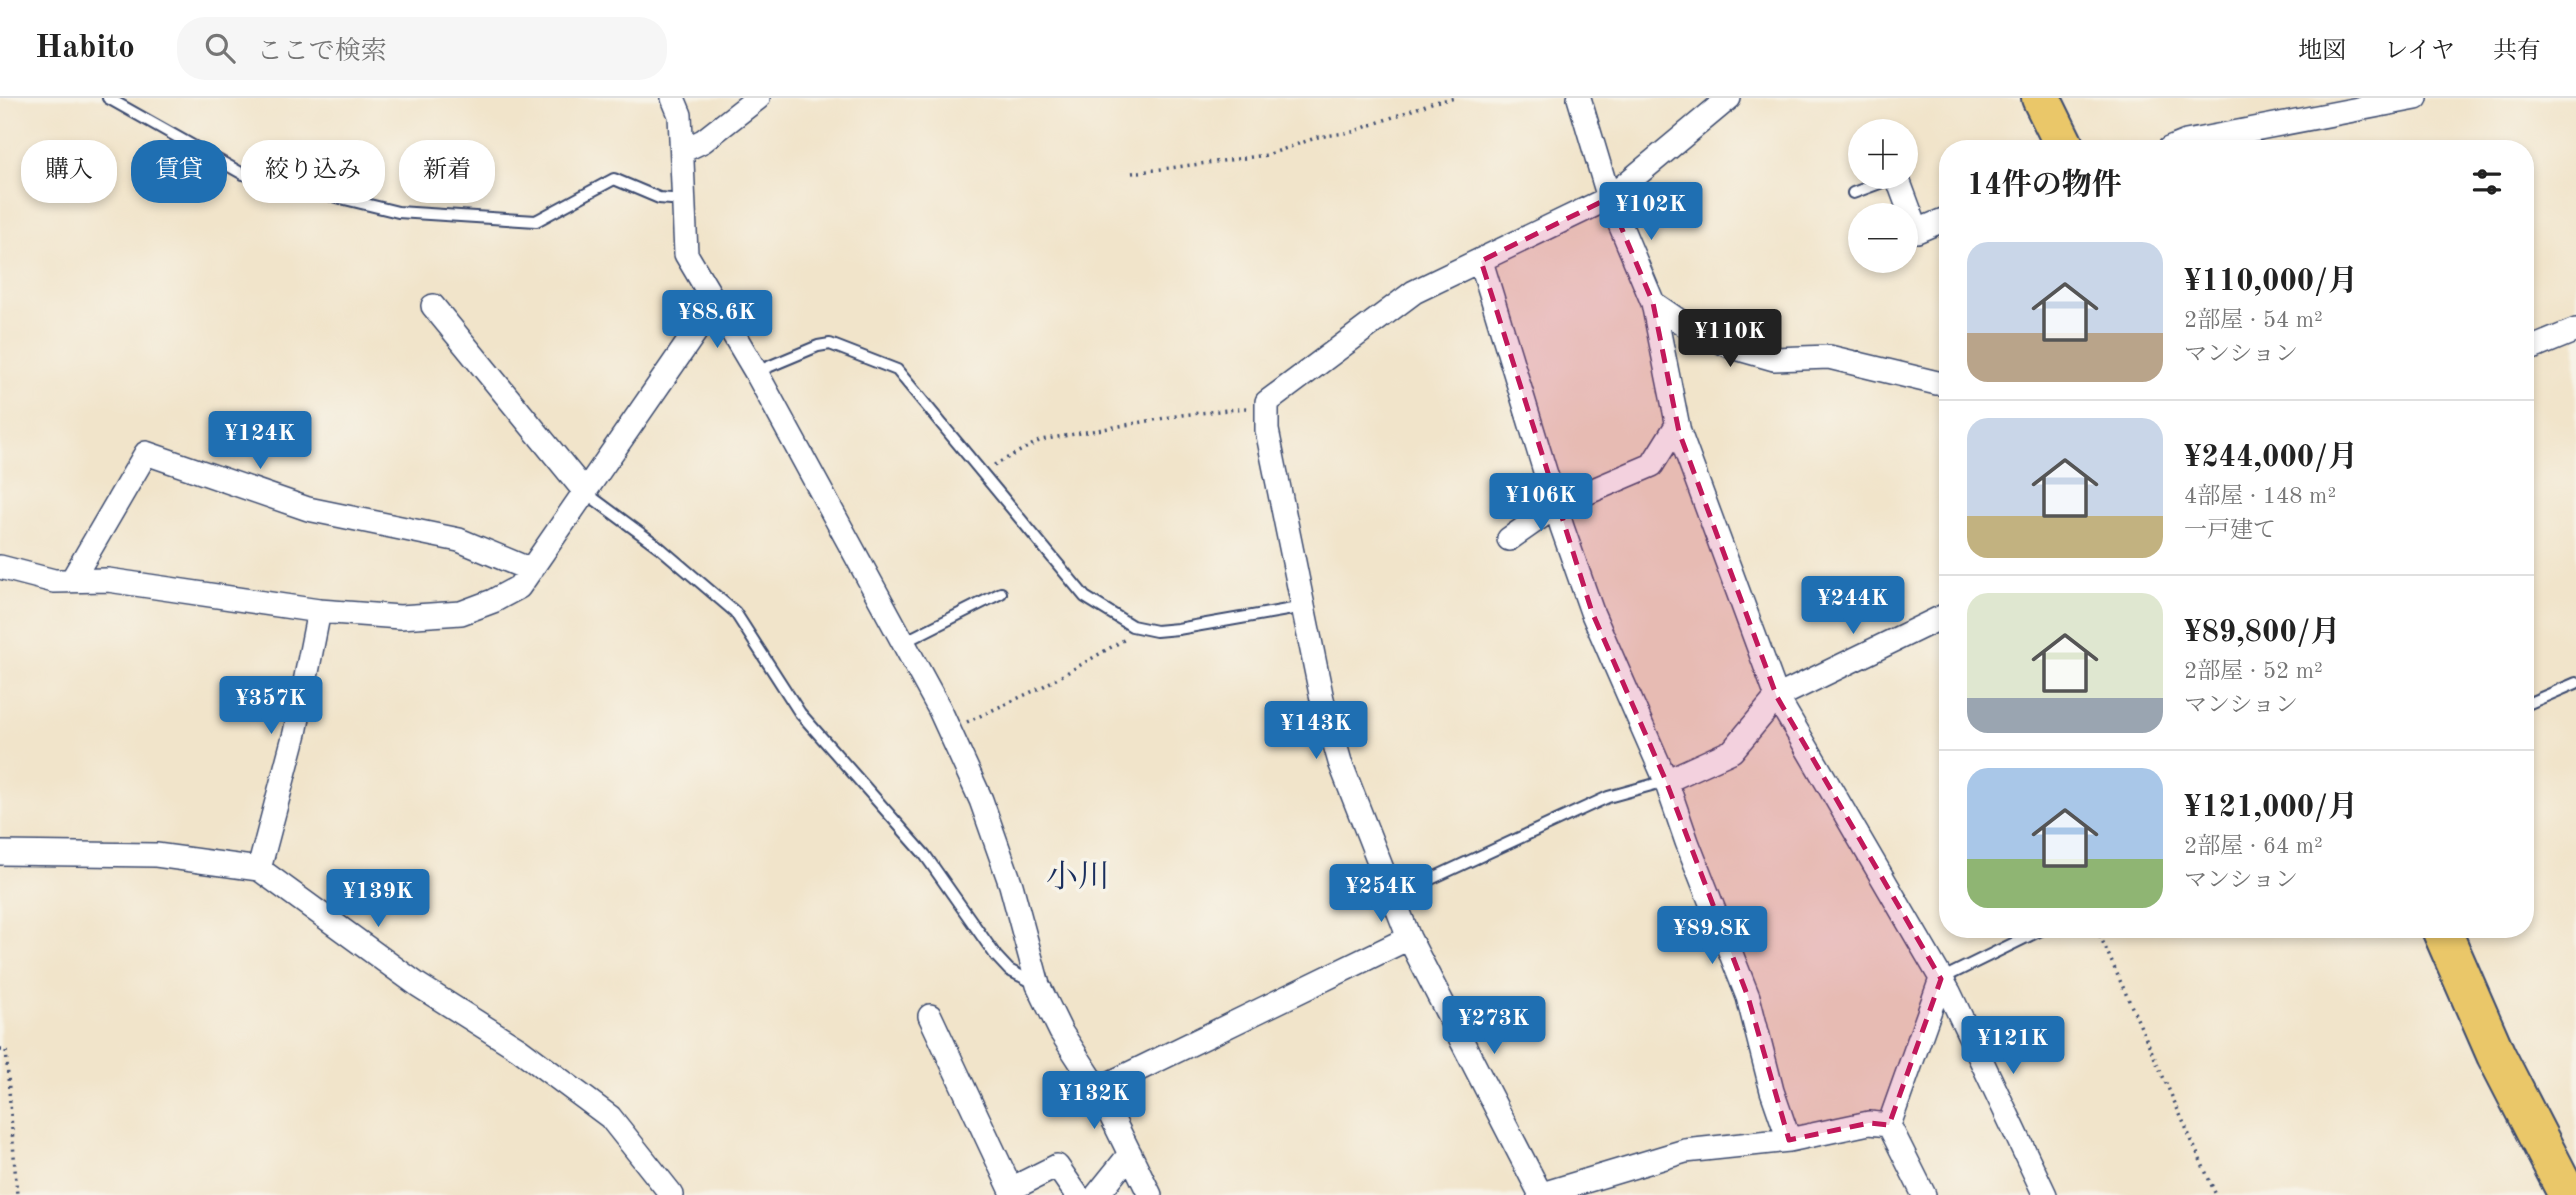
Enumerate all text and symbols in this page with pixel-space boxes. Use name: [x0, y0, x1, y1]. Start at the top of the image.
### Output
search box: [177, 17, 667, 80]
icon: search: [201, 29, 239, 67]
text: Habito: [35, 32, 135, 65]
text: ここで検索: [257, 39, 387, 65]
text: 地図: [2298, 40, 2346, 64]
text: レイヤ: [2384, 40, 2455, 64]
text: 共有: [2493, 40, 2541, 64]
map controls: [1848, 119, 1918, 273]
button: +: [1848, 119, 1918, 189]
chip: 購入: [21, 140, 117, 203]
chip: 賃貸: [131, 140, 227, 203]
chip: 絞り込み: [241, 140, 385, 203]
chip: 新着: [399, 140, 495, 203]
icon: filters: [2468, 163, 2506, 201]
text: 14件の物件: [1967, 171, 2122, 201]
pin: ¥102K: [1602, 183, 1700, 242]
text: ¥102K: [1615, 193, 1687, 216]
button: −: [1848, 203, 1918, 273]
text: ¥110,000/月: [2184, 267, 2358, 297]
icon: home: [2023, 270, 2107, 354]
pin: ¥88.6K: [660, 290, 774, 350]
text: ¥88.6K: [678, 301, 756, 324]
text: 2部屋 · 54 m²: [2184, 309, 2323, 332]
pin: ¥110K: [1681, 310, 1779, 369]
text: ¥110K: [1694, 320, 1766, 343]
text: マンション: [2184, 343, 2298, 366]
pin: ¥124K: [211, 412, 309, 471]
text: ¥124K: [224, 422, 296, 445]
text: ¥244,000/月: [2184, 443, 2358, 473]
icon: home: [2023, 446, 2107, 530]
pin: ¥106K: [1492, 474, 1590, 533]
text: ¥106K: [1505, 484, 1577, 507]
text: 4部屋 · 148 m²: [2184, 485, 2336, 508]
text: 一戸建て: [2184, 519, 2276, 542]
pin: ¥244K: [1804, 576, 1902, 636]
text: ¥244K: [1817, 587, 1889, 610]
text: ¥89,800/月: [2184, 618, 2340, 648]
icon: home: [2023, 621, 2107, 705]
text: 2部屋 · 52 m²: [2184, 660, 2323, 683]
pin: ¥357K: [222, 676, 320, 736]
text: ¥357K: [235, 687, 307, 710]
text: マンション: [2184, 694, 2298, 717]
pin: ¥143K: [1267, 702, 1365, 761]
text: ¥143K: [1280, 712, 1352, 735]
text: ¥121,000/月: [2184, 793, 2358, 823]
icon: home: [2023, 796, 2107, 880]
text: 2部屋 · 64 m²: [2184, 835, 2323, 858]
district label: 小川: [1046, 860, 1110, 895]
pin: ¥254K: [1332, 864, 1430, 924]
text: マンション: [2184, 869, 2298, 892]
pin: ¥139K: [329, 870, 427, 929]
text: ¥254K: [1345, 875, 1417, 898]
text: ¥139K: [342, 880, 414, 903]
pin: ¥89.8K: [1655, 906, 1769, 966]
text: ¥89.8K: [1673, 917, 1751, 940]
pin: ¥273K: [1445, 996, 1543, 1056]
text: ¥273K: [1458, 1007, 1530, 1030]
pin: ¥121K: [1964, 1016, 2062, 1076]
text: ¥121K: [1977, 1027, 2049, 1050]
pin: ¥132K: [1045, 1072, 1143, 1131]
text: ¥132K: [1058, 1082, 1130, 1105]

